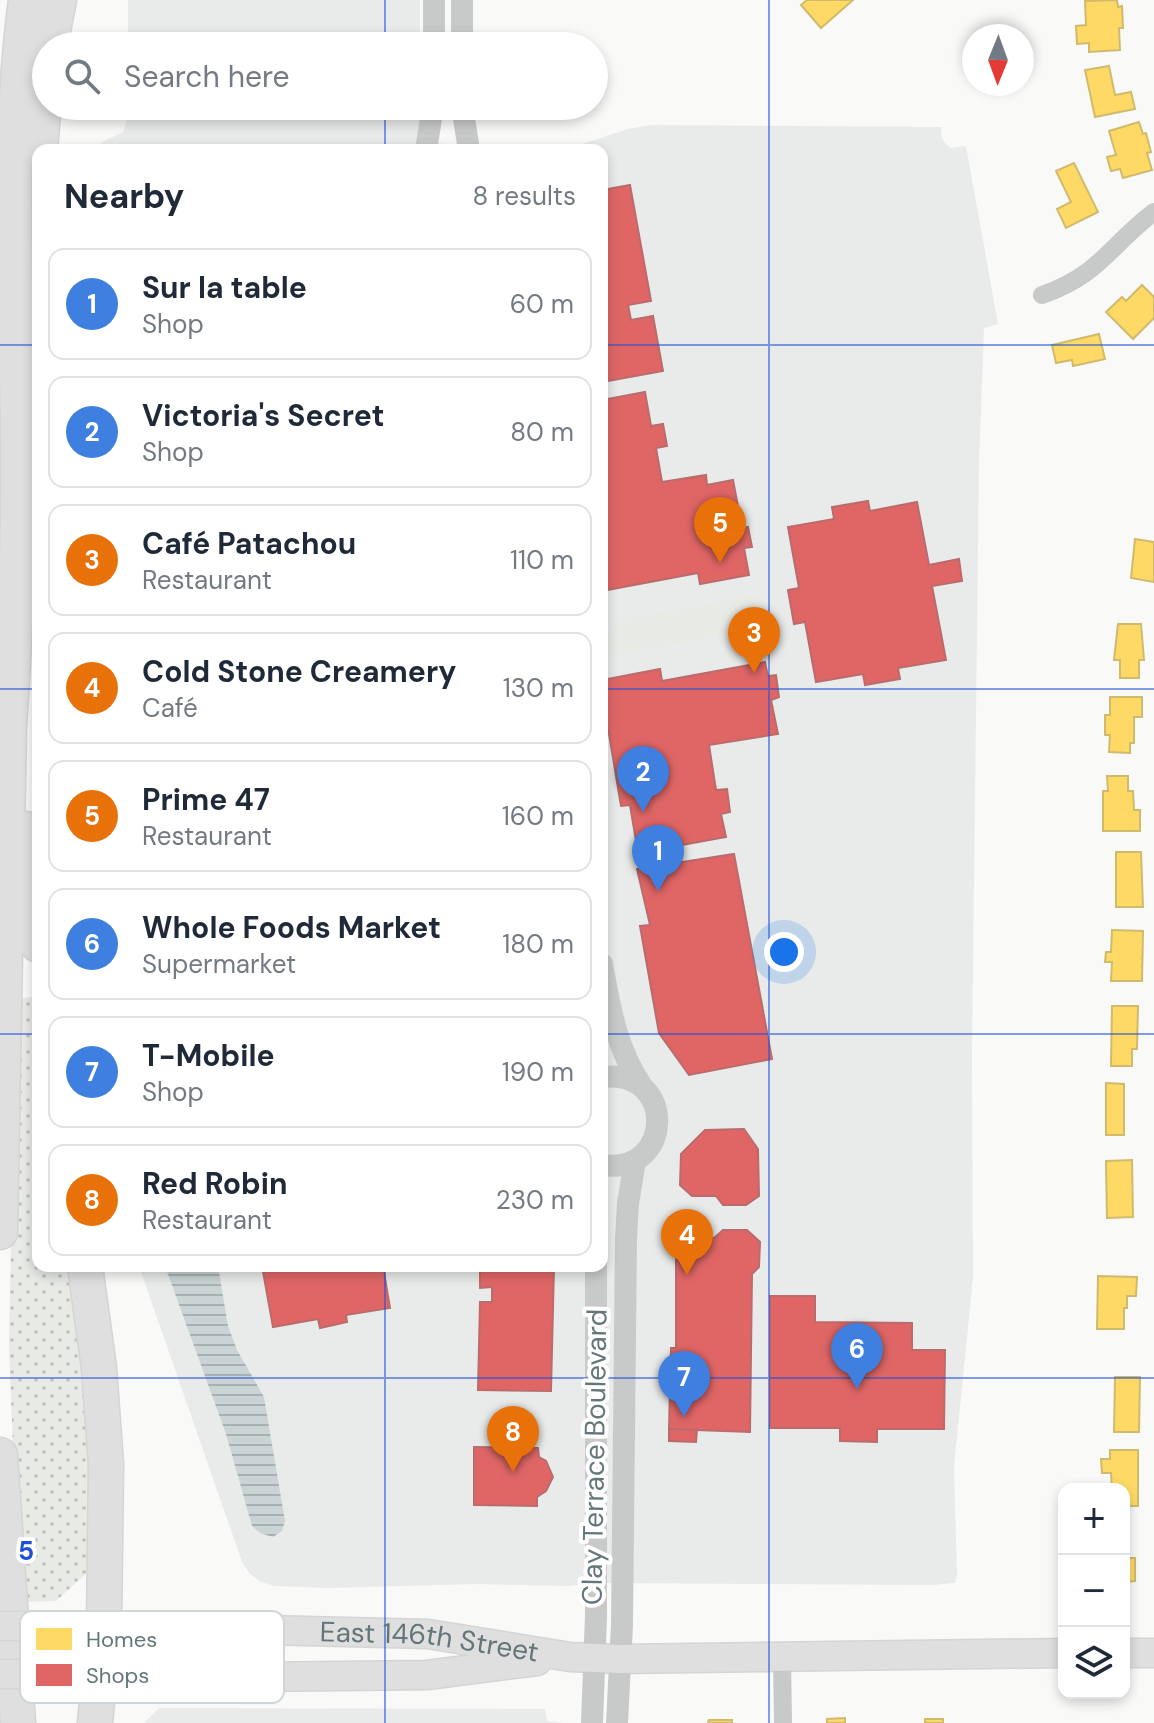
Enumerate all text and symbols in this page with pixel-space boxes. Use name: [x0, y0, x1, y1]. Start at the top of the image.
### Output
north arrow: [962, 24, 1034, 96]
search box: [32, 32, 608, 120]
icon: search: [60, 54, 104, 98]
text: Search here: [124, 57, 290, 96]
text: Nearby: [64, 174, 184, 219]
text: 8 results: [472, 179, 576, 213]
text: Sur la table: [142, 268, 307, 307]
text: 1: [87, 287, 97, 321]
text: 60 m: [510, 287, 574, 321]
text: Shop: [142, 307, 204, 341]
text: Victoria's Secret: [142, 396, 385, 435]
text: 2: [84, 415, 100, 449]
text: 80 m: [510, 415, 574, 449]
text: Shop: [142, 435, 204, 469]
pin: 5: [694, 497, 746, 563]
text: Café Patachou: [142, 524, 356, 563]
text: 3: [84, 543, 100, 577]
text: 110 m: [510, 543, 574, 577]
text: Restaurant: [142, 563, 272, 597]
pin: 3: [728, 607, 780, 673]
text: Cold Stone Creamery: [142, 652, 456, 691]
text: 4: [84, 671, 100, 705]
text: 130 m: [503, 671, 574, 705]
text: Café: [142, 691, 198, 725]
pin: 2: [617, 746, 669, 812]
text: Prime 47: [142, 780, 270, 819]
text: 5: [84, 799, 100, 833]
text: 160 m: [502, 799, 574, 833]
text: Restaurant: [142, 819, 272, 853]
pin: 1: [632, 825, 684, 891]
text: Whole Foods Market: [142, 908, 441, 947]
text: 6: [84, 927, 100, 961]
text: 180 m: [502, 927, 574, 961]
your location: [764, 932, 804, 972]
text: Supermarket: [142, 947, 296, 981]
text: T-Mobile: [142, 1036, 275, 1075]
text: 7: [85, 1055, 99, 1089]
text: 190 m: [502, 1055, 574, 1089]
text: Shop: [142, 1075, 204, 1109]
text: Red Robin: [142, 1164, 288, 1203]
text: 8: [84, 1183, 100, 1217]
text: 230 m: [496, 1183, 574, 1217]
text: Restaurant: [142, 1203, 272, 1237]
pin: 4: [661, 1209, 713, 1275]
street label: Clay Terrace Boulevard: [573, 1309, 616, 1605]
pin: 6: [831, 1323, 883, 1389]
pin: 7: [658, 1351, 710, 1417]
pin: 8: [487, 1406, 539, 1472]
map controls: [1058, 1483, 1130, 1699]
button: +: [1058, 1483, 1130, 1555]
text: 5: [18, 1534, 34, 1568]
button: −: [1058, 1555, 1130, 1627]
legend: [20, 1611, 284, 1703]
street label: East 146th Street: [319, 1613, 541, 1671]
text: Homes: [86, 1625, 157, 1654]
button: layers: [1058, 1627, 1130, 1699]
text: Shops: [86, 1661, 149, 1690]

